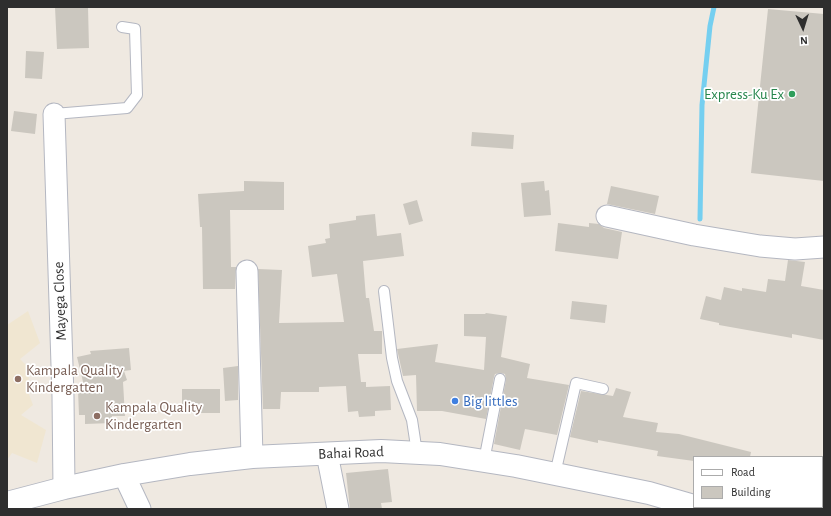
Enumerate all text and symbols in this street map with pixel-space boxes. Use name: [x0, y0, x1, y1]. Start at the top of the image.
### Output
north arrow: [783, 8, 823, 48]
text: N: [800, 35, 808, 46]
place label: Express-Ku Ex: [704, 85, 784, 103]
marker: Express-Ku Ex: [787, 89, 797, 99]
street label: Mayega Close: [50, 261, 70, 341]
place label: Kampala Quality Kindergatten: [26, 361, 123, 396]
marker: Kampala Quality Kindergatten: [13, 374, 23, 384]
place label: Big littles: [463, 392, 518, 410]
marker: Big littles: [450, 396, 460, 406]
place label: Kampala Quality Kindergarten: [105, 398, 202, 433]
marker: Kampala Quality Kindergarten: [92, 411, 102, 421]
street label: Bahai Road: [318, 443, 384, 463]
legend: [693, 456, 823, 508]
text: Road: [731, 466, 755, 478]
text: Building: [731, 486, 771, 498]

